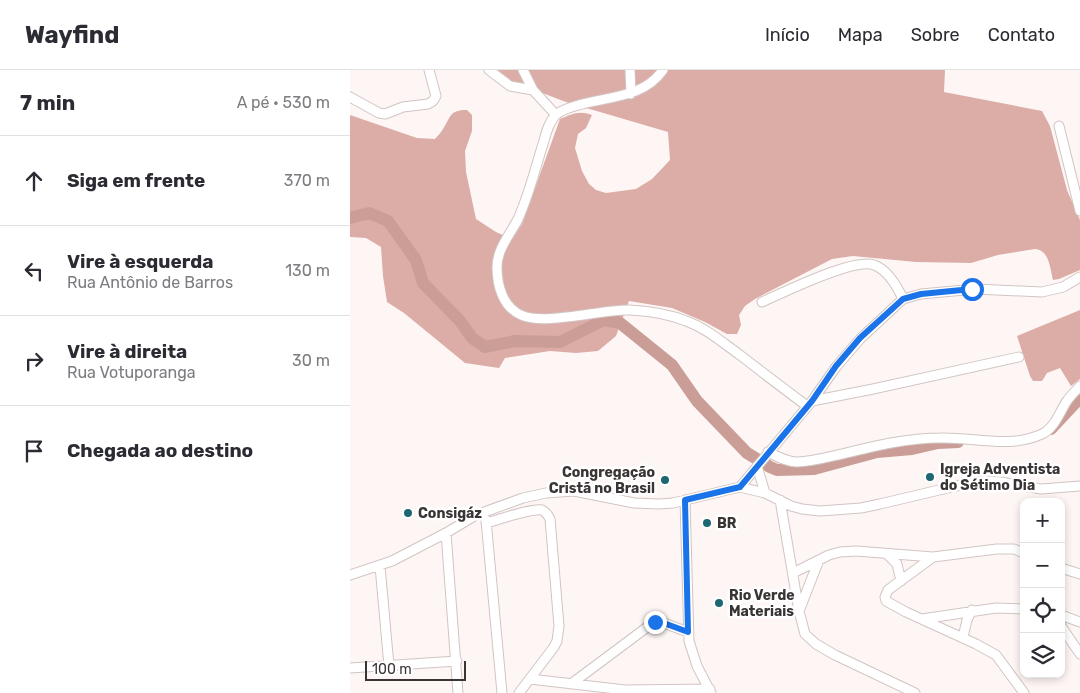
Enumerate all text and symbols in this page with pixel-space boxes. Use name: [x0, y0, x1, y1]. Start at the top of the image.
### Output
text: Wayfind: [25, 21, 119, 49]
text: Início: [765, 24, 810, 46]
text: Mapa: [838, 24, 883, 46]
text: Sobre: [911, 24, 960, 46]
text: Contato: [988, 24, 1055, 46]
text: 7 min: [20, 90, 75, 115]
text: A pé · 530 m: [237, 93, 330, 112]
icon: ahead: [20, 167, 48, 195]
text: Siga em frente: [67, 169, 205, 192]
text: 370 m: [284, 171, 330, 190]
text: Vire à esquerda: [67, 250, 214, 273]
icon: left: [20, 257, 48, 285]
text: 130 m: [285, 261, 330, 280]
text: Rua Antônio de Barros: [67, 273, 233, 292]
route start: [961, 278, 984, 301]
text: Vire à direita: [67, 340, 187, 363]
icon: right: [20, 347, 48, 375]
text: 30 m: [292, 351, 330, 370]
text: Rua Votuporanga: [67, 363, 196, 382]
icon: arrive: [20, 437, 48, 465]
text: Chegada ao destino: [67, 439, 253, 462]
place label: Igreja Adventista do Sétimo Dia: [940, 461, 1060, 494]
place label: Congregação Cristã no Brasil: [549, 464, 655, 497]
marker: Igreja Adventista do Sétimo Dia: [924, 471, 936, 483]
marker: Congregação Cristã no Brasil: [659, 474, 671, 486]
map controls: [1020, 498, 1065, 678]
button: +: [1020, 498, 1065, 543]
place label: Consigáz: [418, 505, 482, 522]
marker: Consigáz: [402, 507, 414, 519]
place label: BR: [717, 515, 737, 532]
marker: BR: [701, 517, 713, 529]
button: −: [1020, 543, 1065, 588]
place label: Rio Verde Materiais: [729, 587, 795, 620]
button: locate: [1020, 588, 1065, 633]
marker: Rio Verde Materiais: [713, 597, 725, 609]
route end: [644, 611, 667, 634]
button: layers: [1020, 633, 1065, 678]
scale bar: [365, 658, 466, 681]
text: 100 m: [372, 661, 412, 678]

